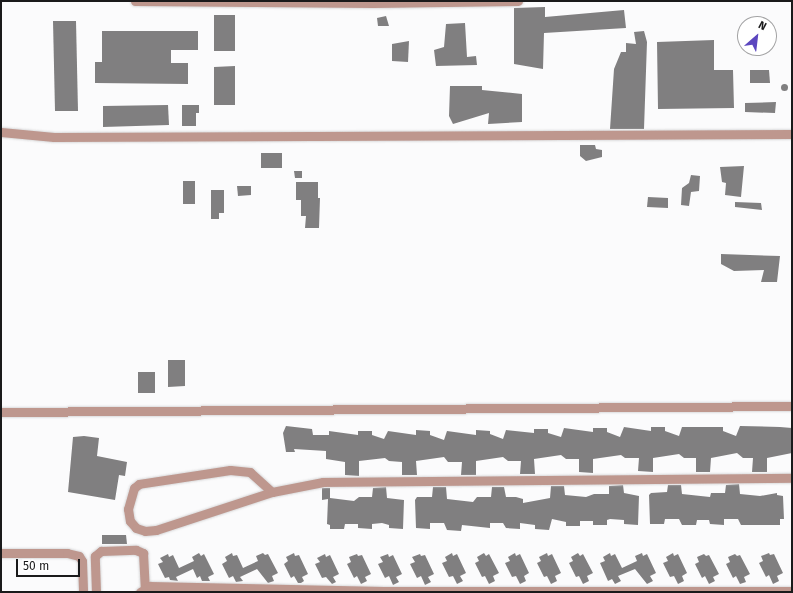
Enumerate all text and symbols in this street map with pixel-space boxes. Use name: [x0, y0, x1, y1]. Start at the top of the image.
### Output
north arrow: [737, 16, 777, 56]
text: N: [756, 18, 769, 33]
scale bar: [18, 551, 82, 577]
text: 50 m: [23, 559, 49, 573]

